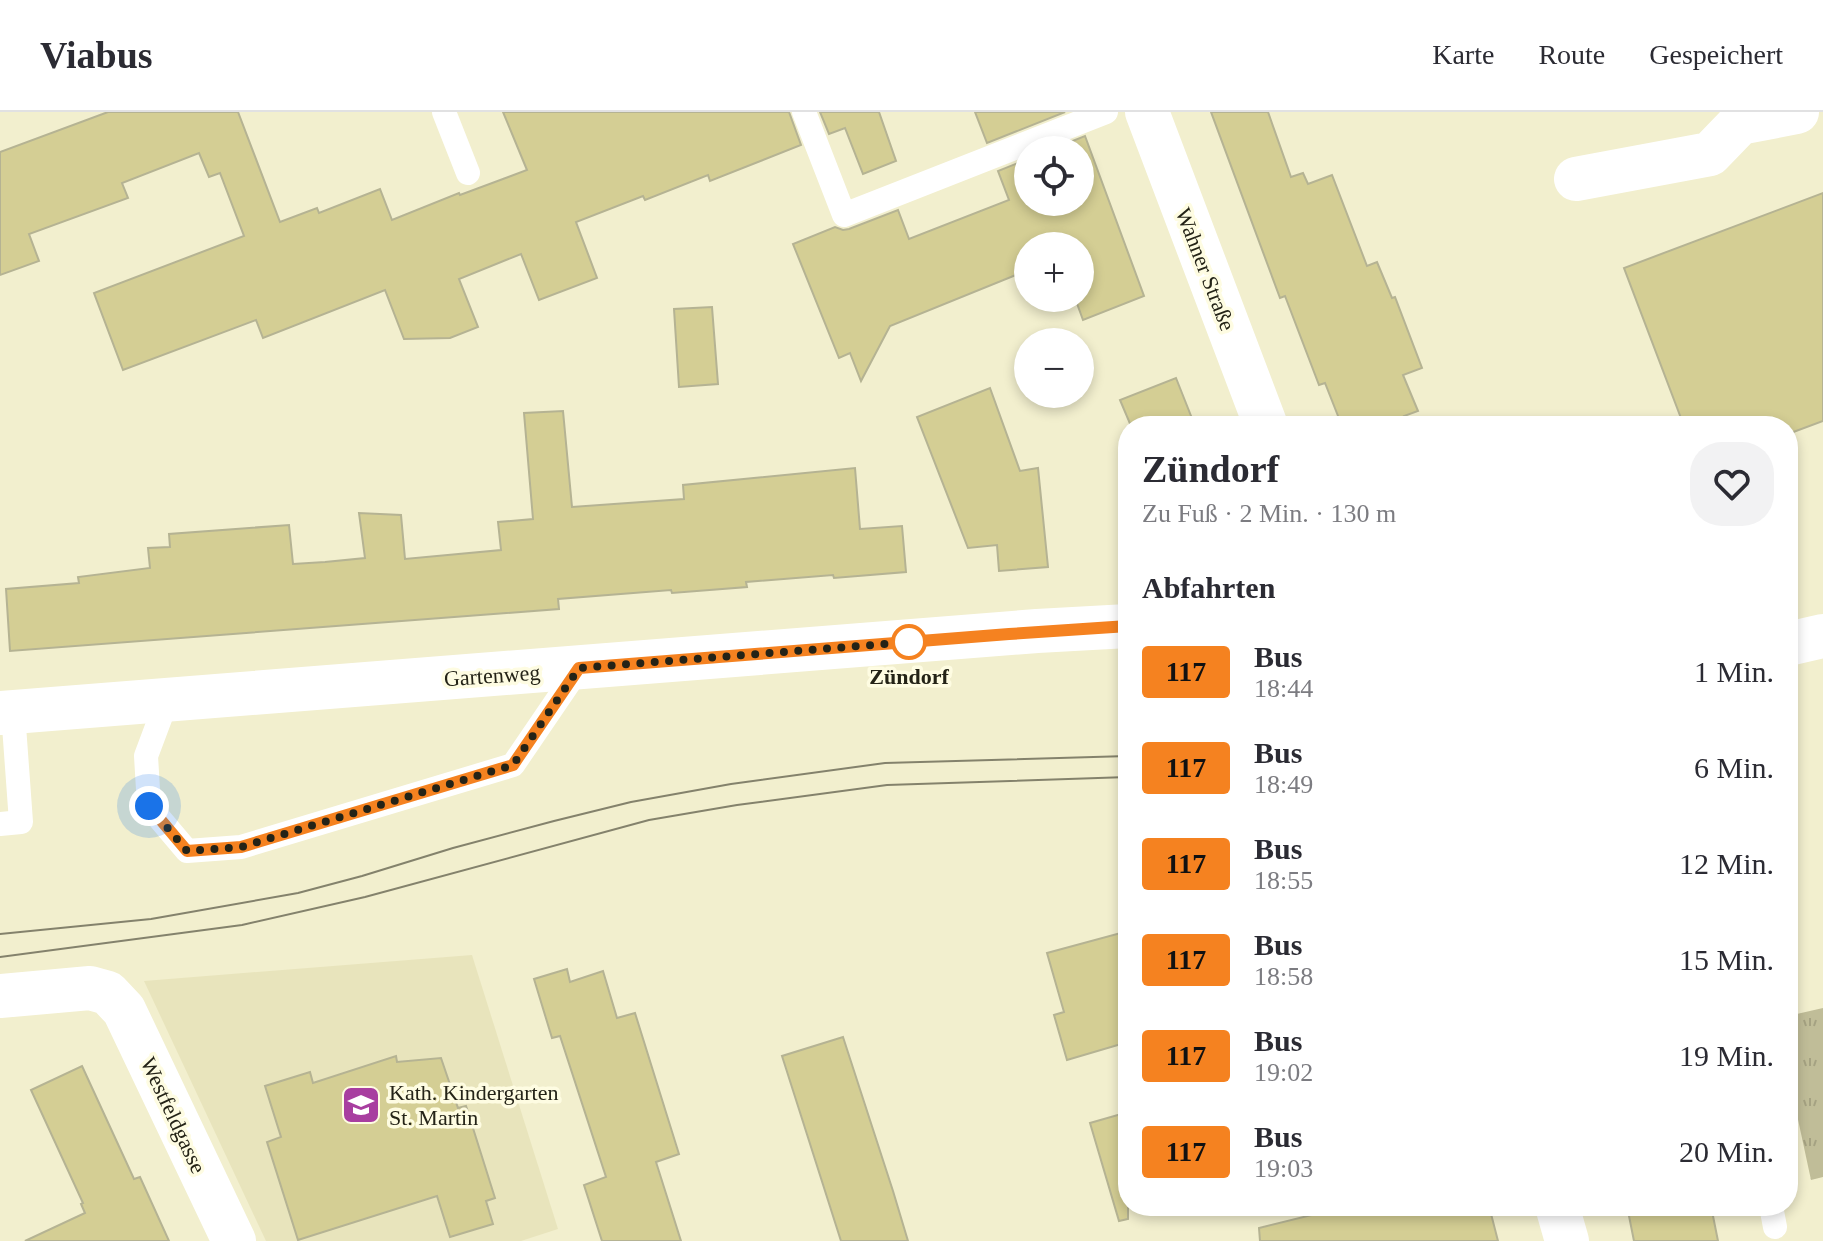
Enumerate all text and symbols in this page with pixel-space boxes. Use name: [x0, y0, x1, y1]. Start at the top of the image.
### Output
text: Viabus: [40, 34, 153, 76]
text: Karte: [1432, 39, 1494, 70]
text: Route: [1538, 39, 1605, 70]
text: Gespeichert: [1649, 39, 1783, 70]
map controls: [1014, 136, 1094, 408]
button: locate: [1014, 136, 1094, 216]
street label: Wahner Straße: [1171, 204, 1240, 334]
button: +: [1014, 232, 1094, 312]
button: −: [1014, 328, 1094, 408]
button: heart: [1690, 442, 1774, 526]
text: Zündorf: [1142, 448, 1279, 490]
text: Zu Fuß · 2 Min. · 130 m: [1142, 499, 1396, 528]
text: Abfahrten: [1142, 571, 1275, 604]
marker: Zündorf: [892, 625, 926, 659]
text: Bus: [1254, 640, 1302, 673]
text: 1 Min.: [1694, 655, 1774, 688]
text: 117: [1166, 656, 1206, 687]
street label: Gartenweg: [443, 660, 541, 691]
place label: Zündorf: [869, 664, 949, 689]
text: 18:44: [1254, 674, 1313, 703]
text: Bus: [1254, 736, 1302, 769]
text: 6 Min.: [1694, 751, 1774, 784]
text: 117: [1166, 752, 1206, 783]
text: 18:49: [1254, 770, 1313, 799]
your location: [129, 786, 169, 826]
text: Bus: [1254, 832, 1302, 865]
text: 12 Min.: [1679, 847, 1774, 880]
text: 117: [1166, 848, 1206, 879]
text: 18:55: [1254, 866, 1313, 895]
text: Bus: [1254, 928, 1302, 961]
text: 15 Min.: [1679, 943, 1774, 976]
text: 117: [1166, 944, 1206, 975]
text: 18:58: [1254, 962, 1313, 991]
text: Bus: [1254, 1024, 1302, 1057]
text: 19 Min.: [1679, 1039, 1774, 1072]
text: 117: [1166, 1040, 1206, 1071]
street label: Westfeldgasse: [136, 1053, 211, 1177]
text: 19:02: [1254, 1058, 1313, 1087]
place label: Kath. Kindergarten St. Martin: [389, 1080, 558, 1130]
school or university icon: Kath. Kindergarten St. Martin: [340, 1084, 382, 1126]
text: Bus: [1254, 1120, 1302, 1153]
text: 20 Min.: [1679, 1135, 1774, 1168]
text: 117: [1166, 1136, 1206, 1167]
text: 19:03: [1254, 1154, 1313, 1183]

